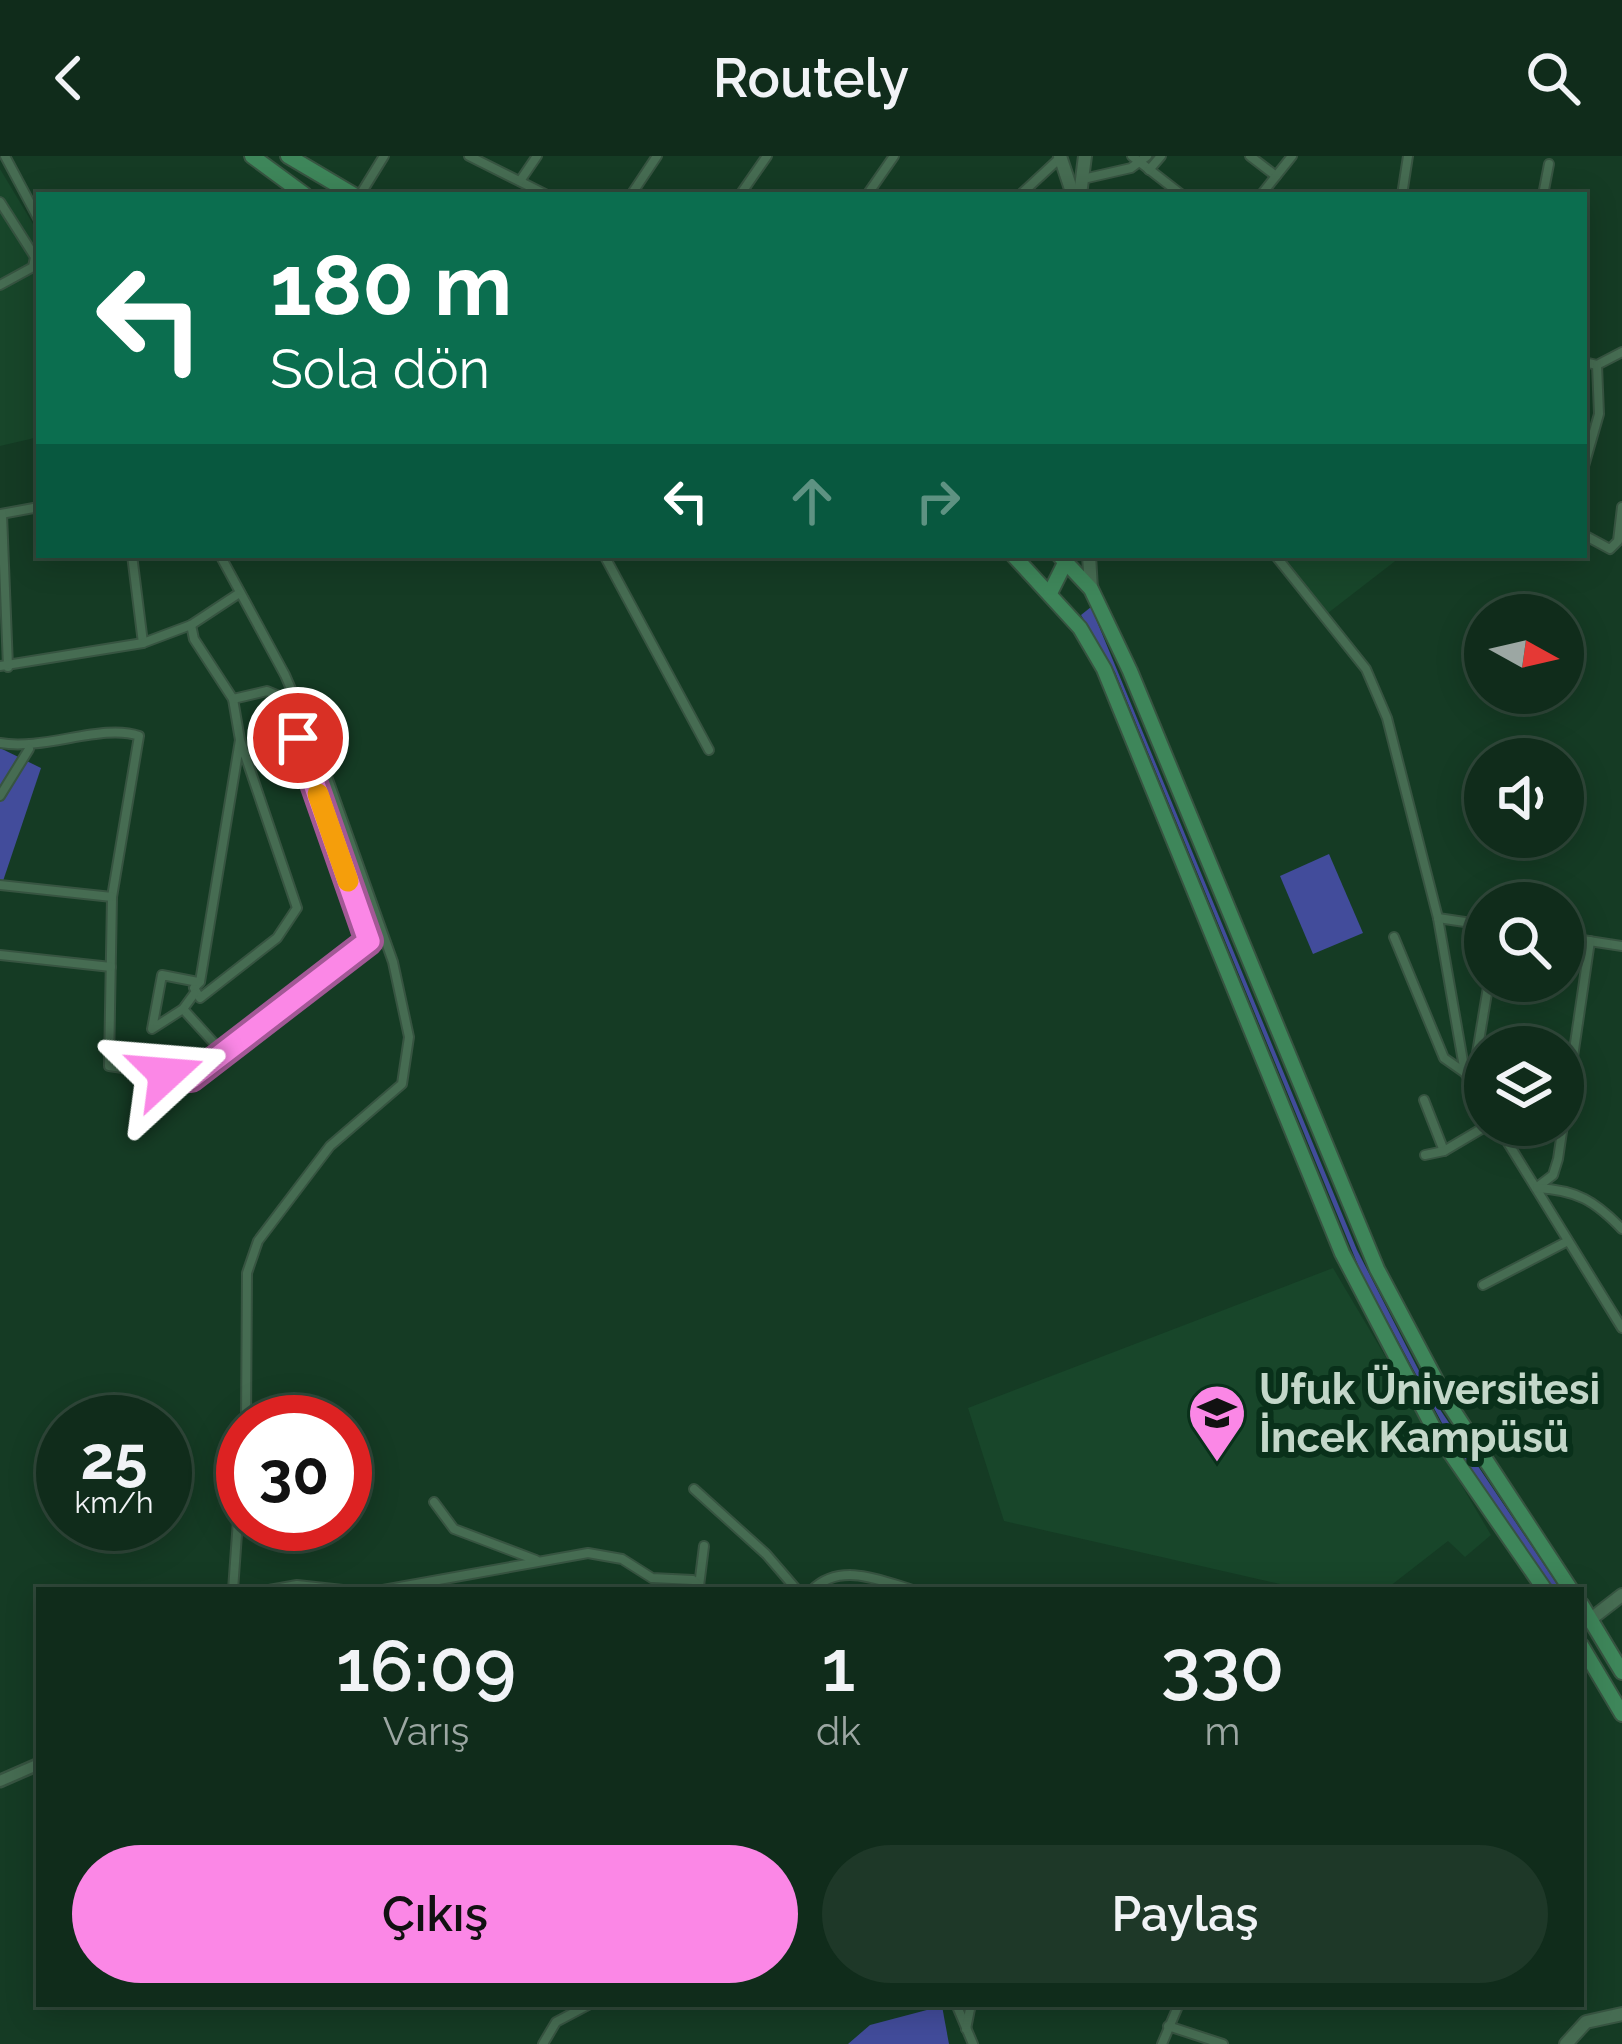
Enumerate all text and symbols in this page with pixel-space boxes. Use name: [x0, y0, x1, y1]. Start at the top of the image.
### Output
icon: back: [36, 45, 102, 111]
icon: search: [1520, 45, 1586, 111]
text: Routely: [713, 46, 909, 110]
text: 180 m: [270, 236, 512, 335]
icon: left: [72, 240, 228, 396]
text: Sola dön: [270, 337, 490, 401]
icon: left: [653, 468, 719, 534]
icon: ahead: [779, 468, 845, 534]
icon: right: [905, 468, 971, 534]
north arrow: [1464, 594, 1584, 714]
map controls: [1464, 594, 1584, 1146]
pin: [247, 687, 349, 789]
icon: arrive: [265, 705, 331, 771]
button: sound: [1464, 738, 1584, 858]
button: search: [1464, 882, 1584, 1002]
position arrow: [103, 1011, 229, 1137]
button: layers: [1464, 1026, 1584, 1146]
place label: Ufuk Üniversitesi İncek Kampüsü: [1259, 1364, 1600, 1462]
school or university icon: Ufuk Üniversitesi İncek Kampüsü: [1186, 1382, 1248, 1464]
speed limit sign: 30: [216, 1395, 372, 1551]
text: 25: [80, 1423, 148, 1493]
text: km/h: [74, 1485, 154, 1520]
text: 16:09: [336, 1623, 516, 1708]
text: 1: [822, 1623, 855, 1708]
text: 330: [1161, 1623, 1284, 1708]
text: Varış: [383, 1708, 469, 1754]
text: dk: [816, 1708, 861, 1754]
text: m: [1205, 1708, 1240, 1754]
button: Çıkış: [72, 1845, 798, 1983]
button: Paylaş: [822, 1845, 1548, 1983]

